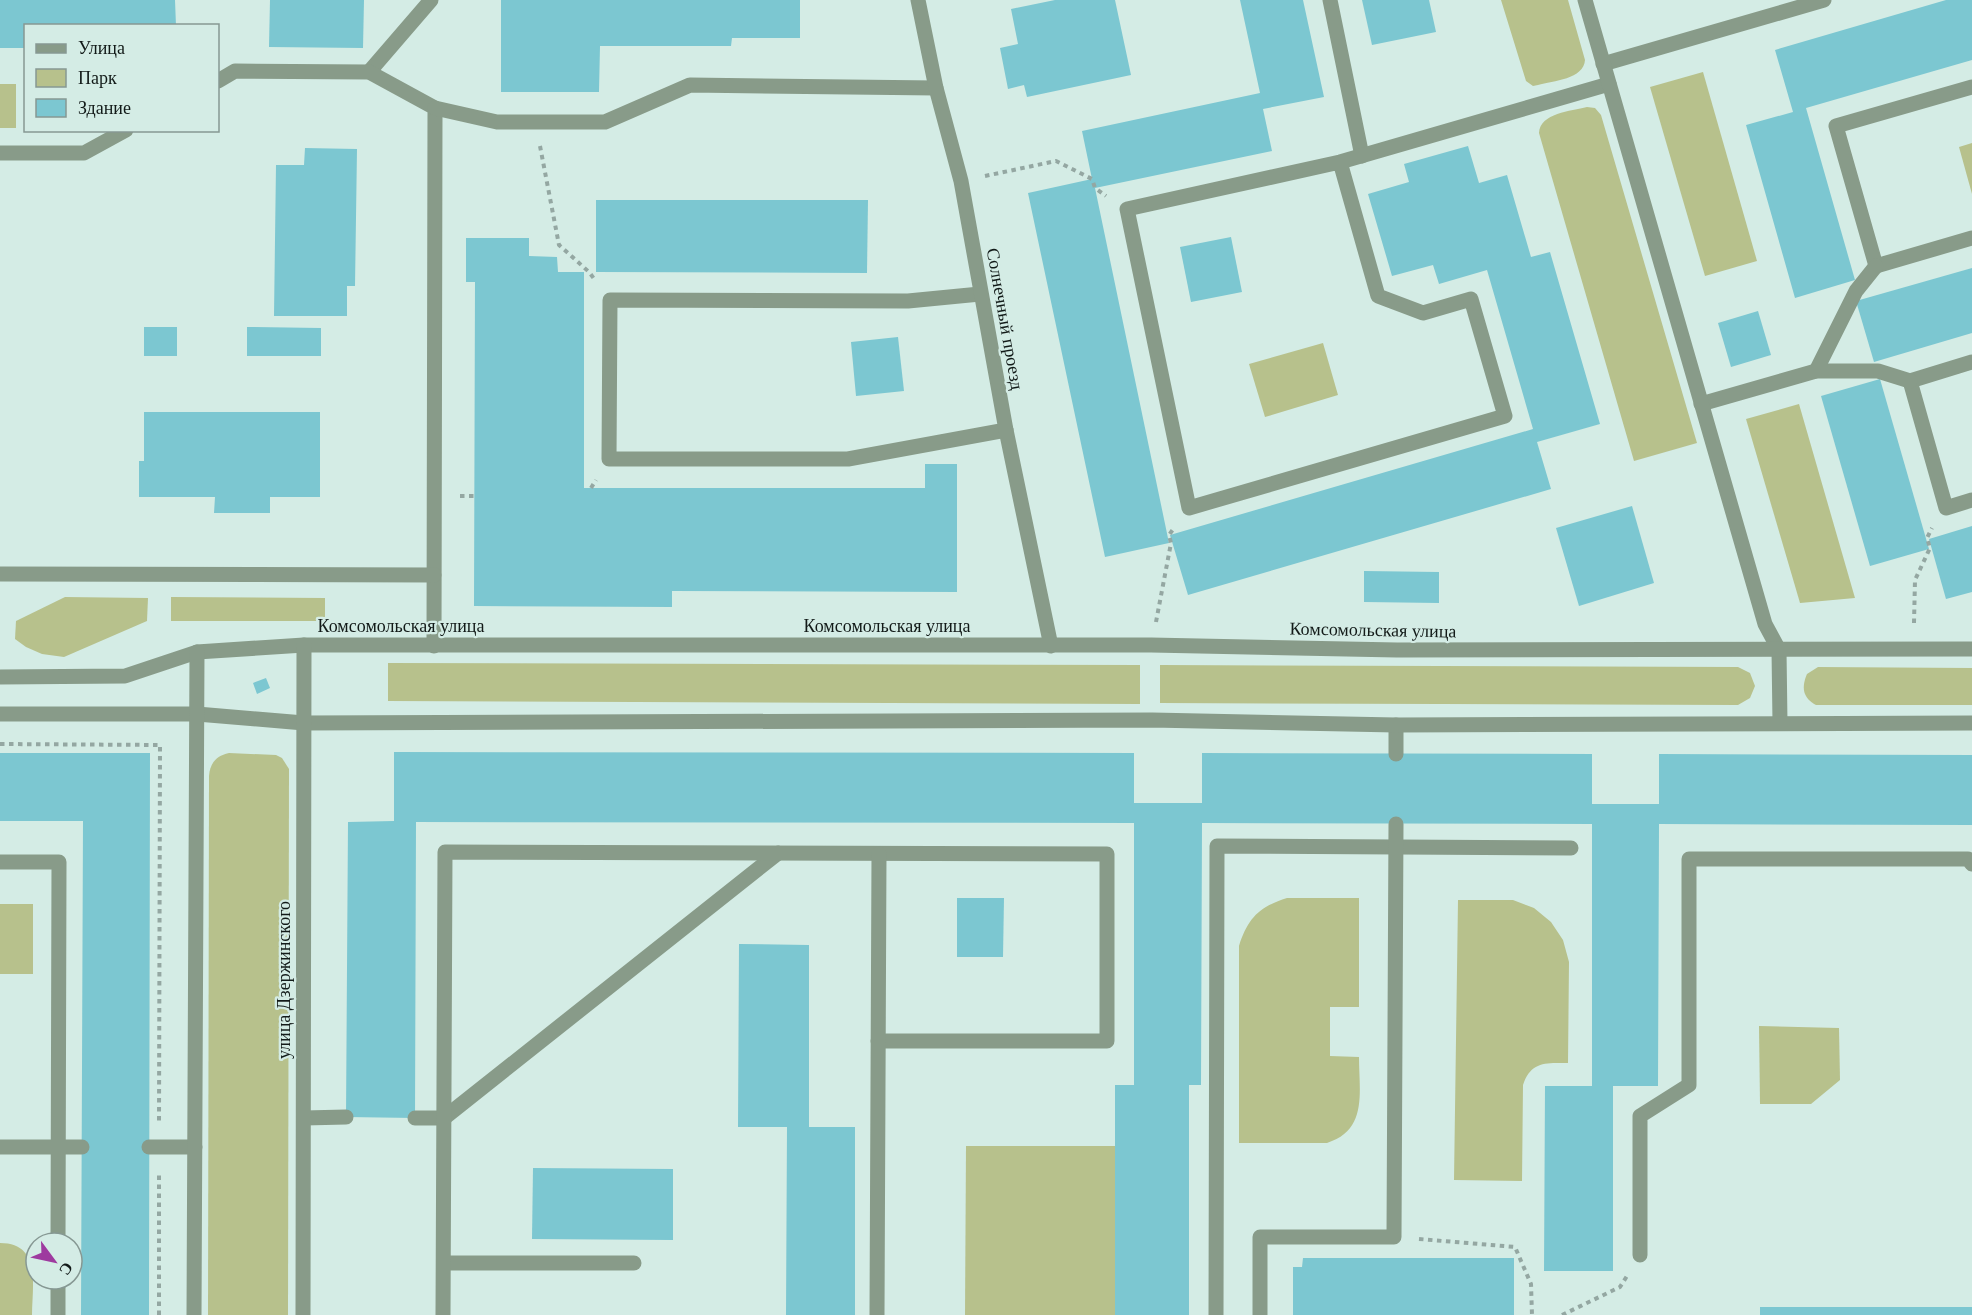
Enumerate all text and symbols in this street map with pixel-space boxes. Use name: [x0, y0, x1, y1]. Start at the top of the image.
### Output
legend: [24, 24, 219, 132]
text: Улица: [78, 38, 125, 58]
text: Парк: [78, 68, 117, 88]
text: Здание: [78, 98, 131, 118]
street label: Солнечный проезд: [983, 246, 1027, 392]
street label: Комсомольская улица: [318, 616, 484, 636]
street label: Комсомольская улица: [804, 616, 970, 636]
street label: Комсомольская улица: [1289, 619, 1457, 641]
street label: улица Дзержинского: [274, 901, 294, 1059]
north arrow: [24, 1231, 84, 1291]
text: С: [56, 1259, 76, 1278]

